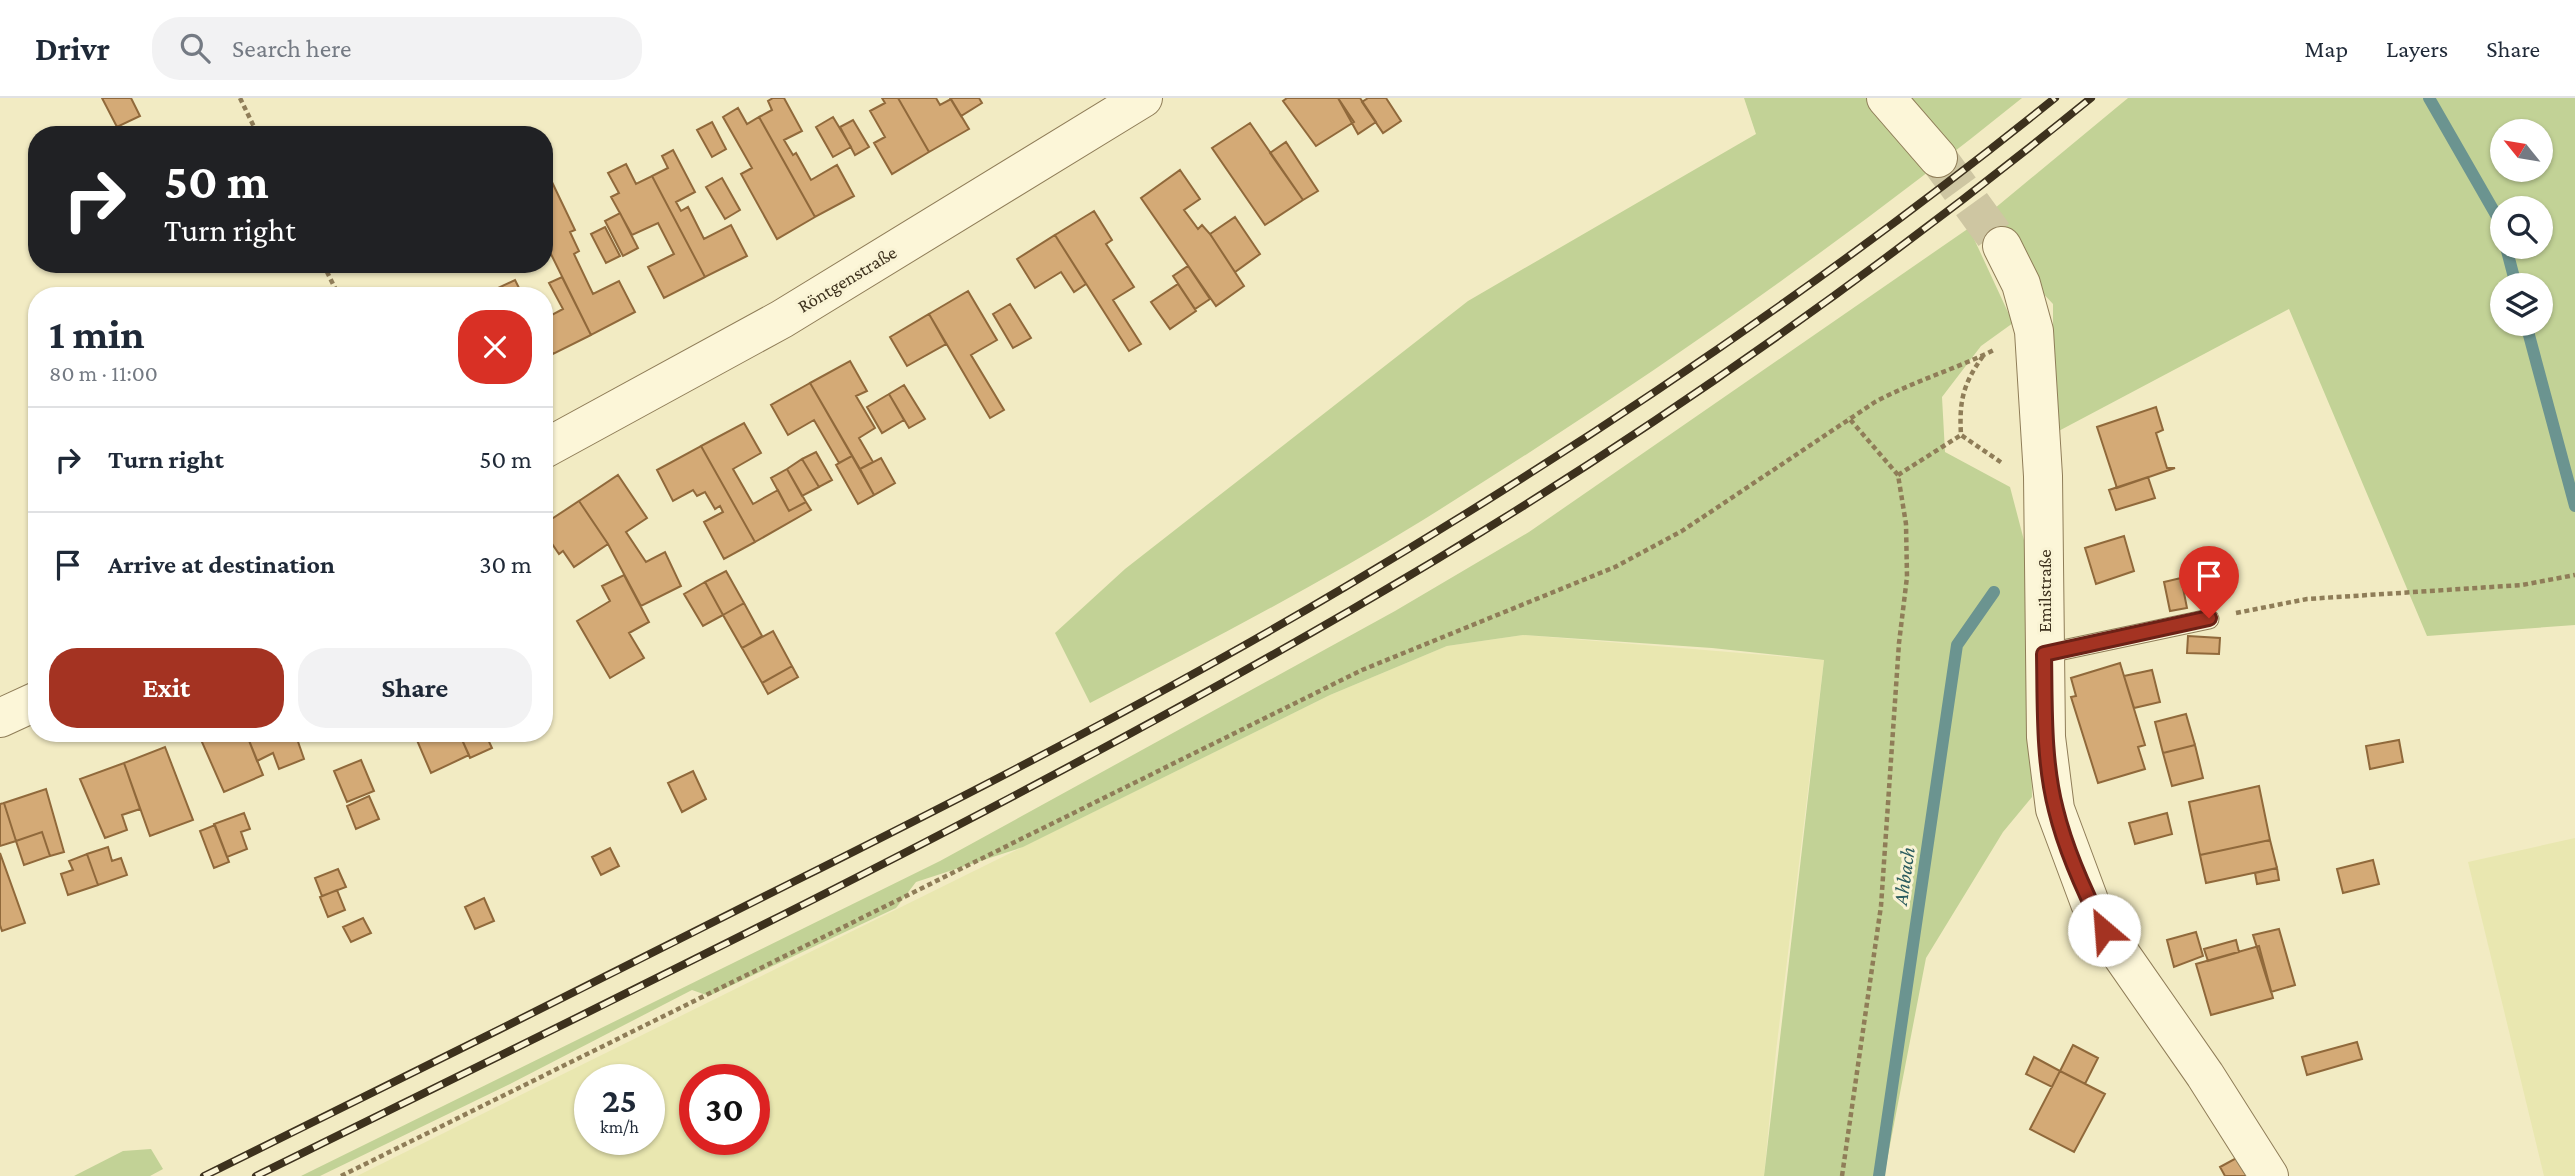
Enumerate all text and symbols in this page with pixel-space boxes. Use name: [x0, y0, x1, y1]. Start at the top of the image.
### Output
search box: [152, 17, 642, 80]
icon: search: [176, 29, 214, 67]
text: Drivr: [35, 30, 110, 67]
text: Search here: [232, 34, 351, 63]
text: Map: [2304, 35, 2348, 62]
text: Layers: [2386, 35, 2448, 62]
text: Share: [2486, 35, 2540, 62]
north arrow: [2490, 119, 2553, 182]
map controls: [2490, 119, 2553, 336]
icon: right: [49, 154, 140, 245]
text: 50 m: [164, 154, 269, 209]
button: search: [2490, 196, 2553, 259]
text: Turn right: [164, 212, 296, 248]
street label: Röntgenstraße: [794, 241, 900, 317]
button: layers: [2490, 273, 2553, 336]
text: 1 min: [49, 310, 145, 357]
button: close: [458, 310, 532, 384]
text: 80 m · 11:00: [49, 360, 158, 386]
icon: right: [49, 441, 87, 479]
text: Turn right: [108, 445, 224, 474]
text: 50 m: [479, 445, 532, 474]
icon: arrive: [49, 546, 87, 584]
pin: [2179, 546, 2239, 618]
street label: Emilstraße: [2034, 549, 2055, 633]
text: Arrive at destination: [108, 550, 335, 579]
text: 30 m: [479, 550, 532, 579]
icon: arrive: [2190, 557, 2228, 595]
button: Exit: [49, 648, 284, 728]
button: Share: [298, 648, 532, 728]
water label: Ahbach: [1888, 845, 1920, 908]
position arrow: [2067, 893, 2141, 967]
speed limit sign: 30: [679, 1064, 770, 1155]
text: 25: [602, 1081, 637, 1120]
text: km/h: [600, 1117, 639, 1137]

